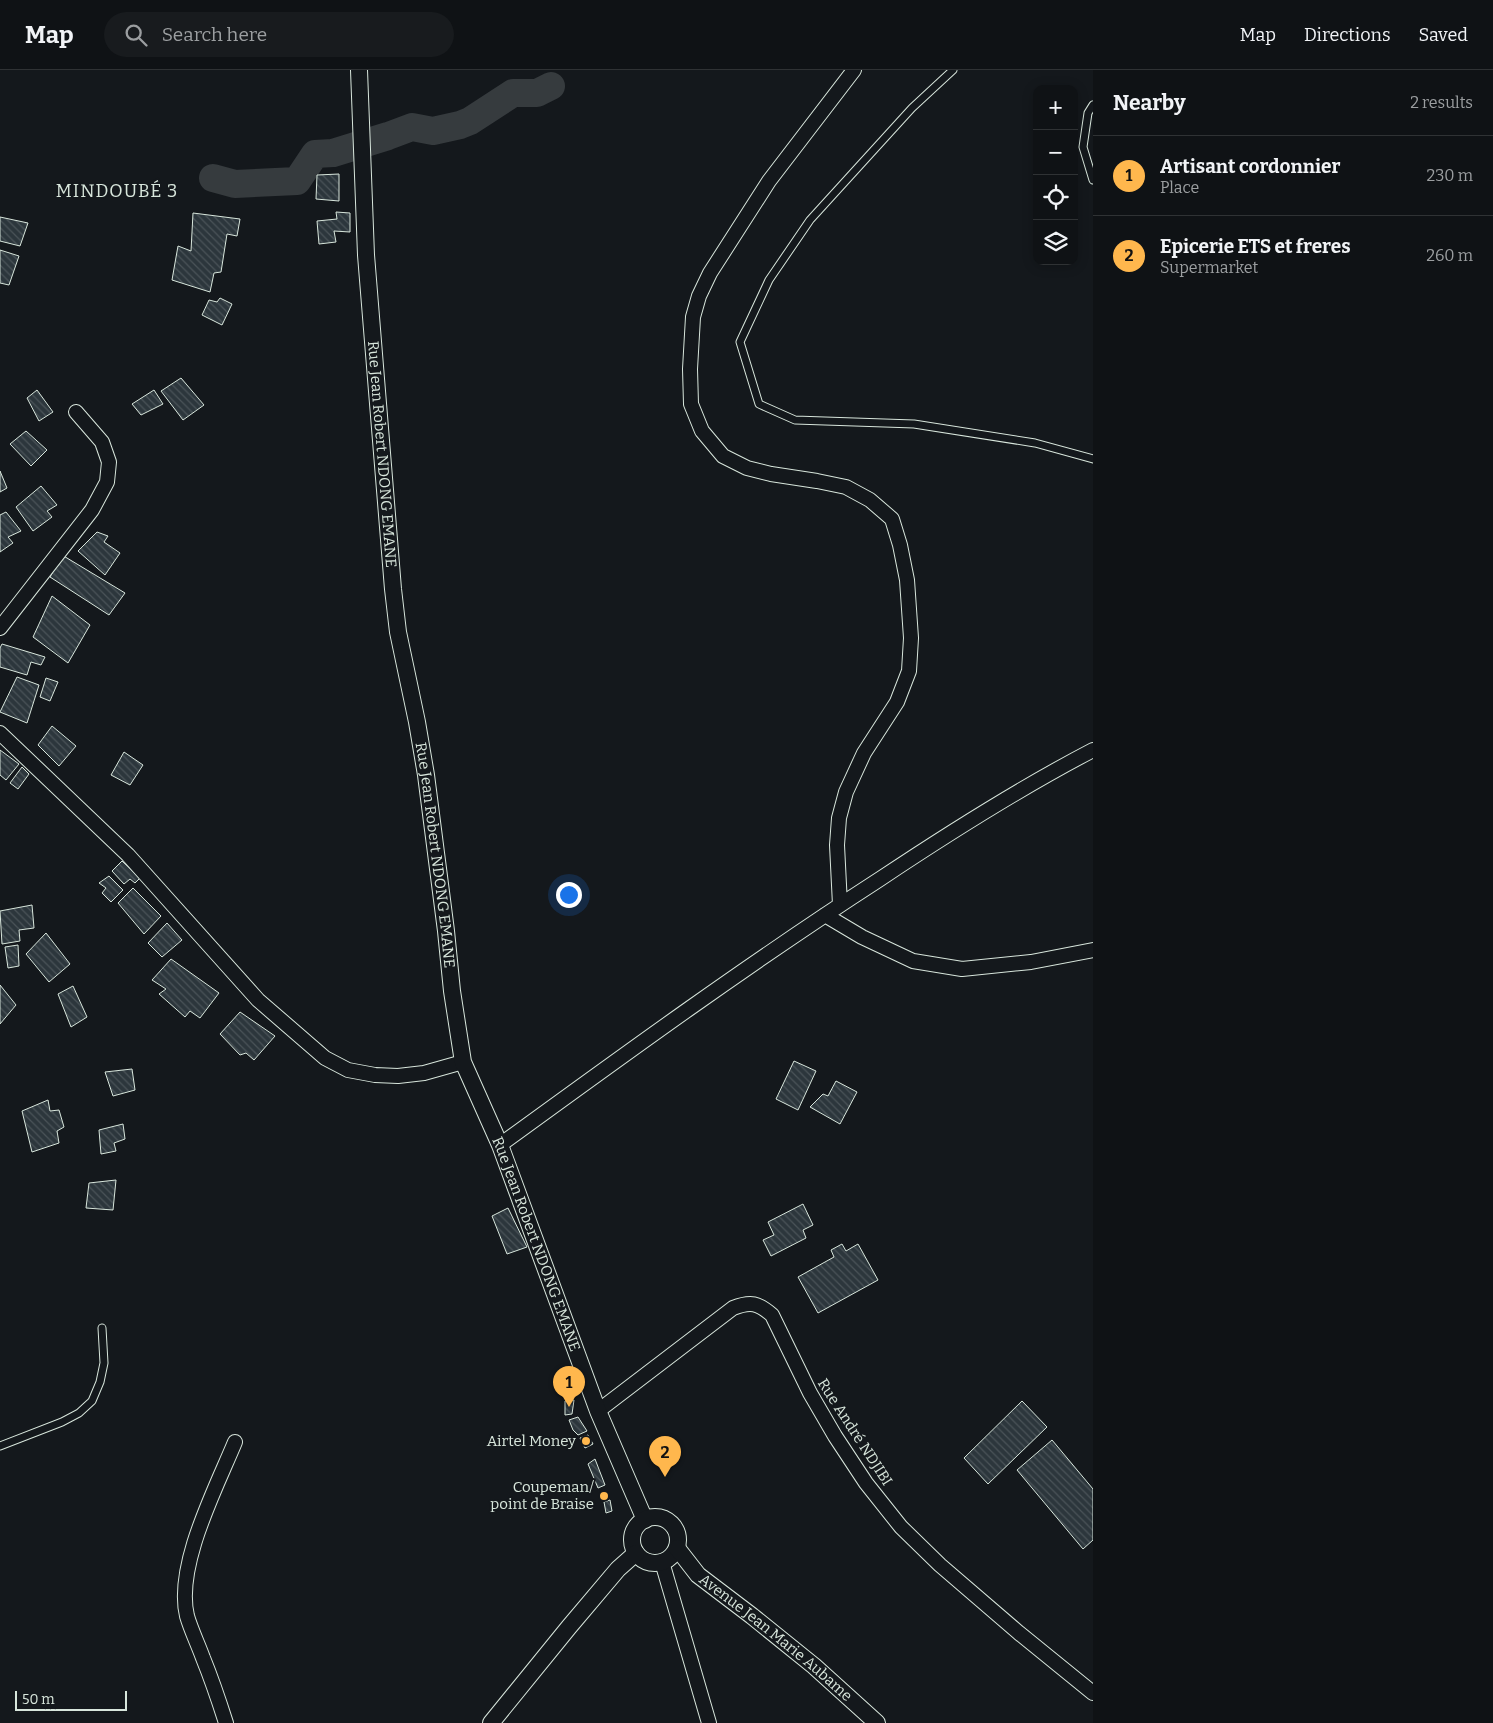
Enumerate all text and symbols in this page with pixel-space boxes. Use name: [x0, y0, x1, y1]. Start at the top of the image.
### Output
search box: [104, 12, 454, 57]
text: Map: [25, 21, 74, 49]
icon: search: [122, 21, 150, 49]
text: Search here: [162, 23, 267, 46]
text: Map: [1240, 24, 1276, 46]
text: Directions: [1304, 24, 1391, 46]
text: Saved: [1419, 24, 1468, 46]
map controls: [1033, 85, 1078, 265]
button: +: [1033, 85, 1078, 130]
text: Nearby: [1113, 90, 1186, 116]
text: 2 results: [1410, 93, 1473, 112]
button: −: [1033, 130, 1078, 175]
text: Artisant cordonnier: [1160, 155, 1340, 178]
text: 1: [1126, 166, 1132, 185]
text: 230 m: [1426, 166, 1473, 185]
button: locate: [1033, 175, 1078, 220]
text: Place: [1160, 178, 1199, 197]
district label: MINDOUBÉ 3: [56, 179, 178, 202]
button: layers: [1033, 220, 1078, 265]
text: Epicerie ETS et freres: [1160, 235, 1351, 258]
text: 2: [1124, 246, 1134, 265]
text: 260 m: [1426, 246, 1473, 265]
text: Supermarket: [1160, 258, 1258, 277]
street label: Rue Jean Robert NDONG EMANE: [364, 340, 400, 568]
street label: Rue Jean Robert NDONG EMANE: [412, 741, 459, 969]
your location: [556, 882, 582, 908]
street label: Rue Jean Robert NDONG EMANE: [488, 1134, 584, 1354]
pin: 1: [553, 1366, 585, 1407]
street label: Rue André NDJIBI: [814, 1375, 896, 1489]
place label: Airtel Money: [487, 1432, 576, 1450]
marker: Airtel Money: [580, 1435, 592, 1447]
pin: 2: [649, 1436, 681, 1477]
place label: Coupeman/ point de Braise: [490, 1478, 594, 1513]
marker: Coupeman/ point de Braise: [598, 1490, 610, 1502]
street label: Avenue Jean Marie Aubame: [696, 1570, 856, 1705]
scale bar: [15, 1688, 128, 1711]
text: 50 m: [22, 1691, 55, 1708]

